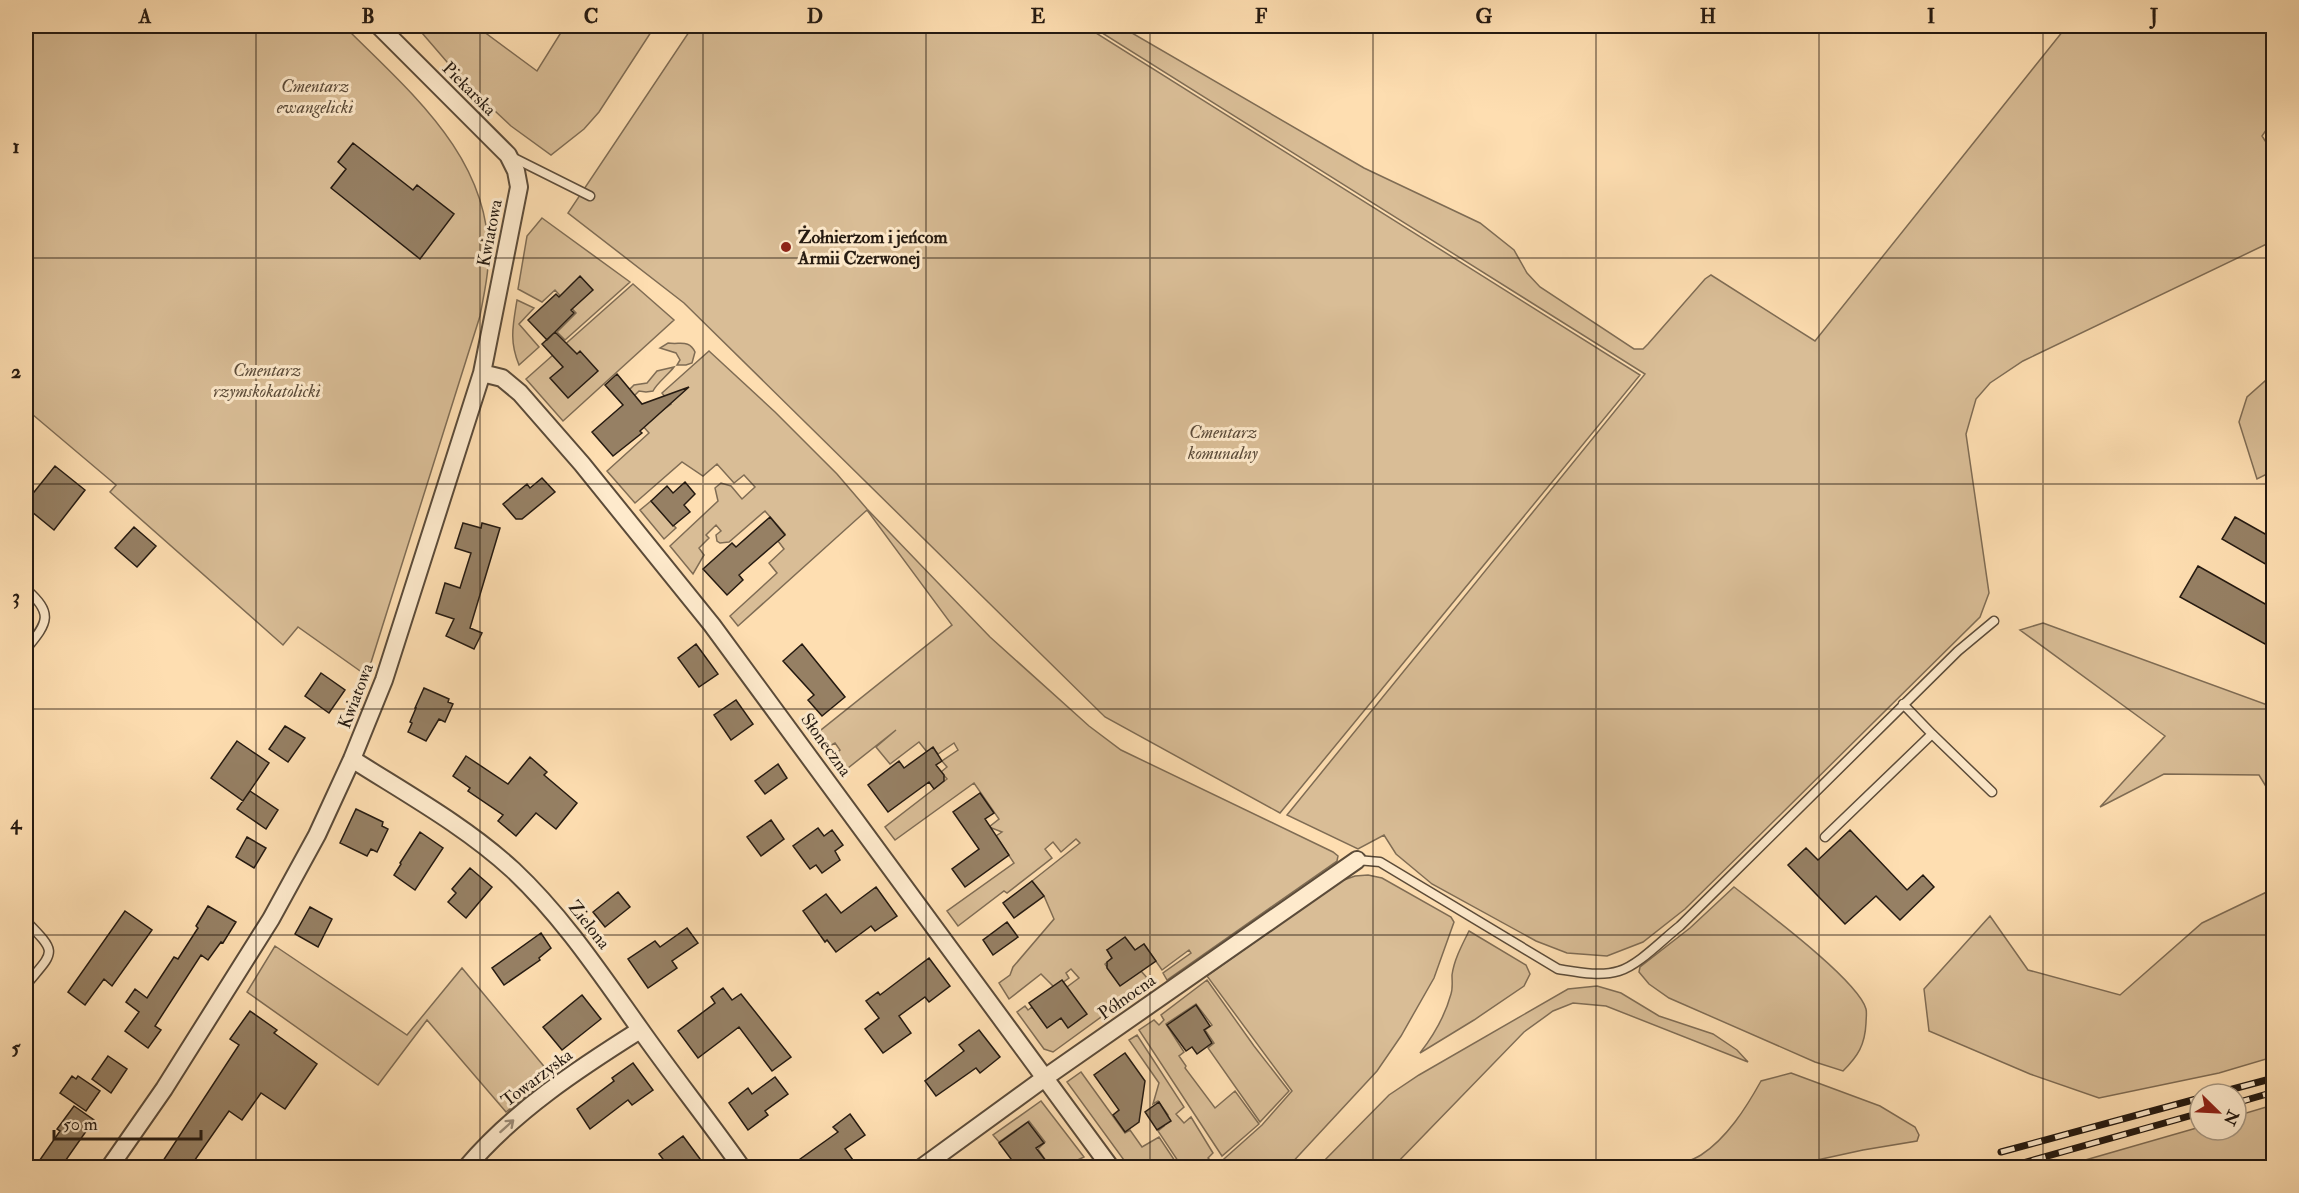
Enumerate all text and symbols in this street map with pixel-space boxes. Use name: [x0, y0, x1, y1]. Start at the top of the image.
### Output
text: A: [138, 4, 152, 29]
text: B: [361, 4, 375, 29]
text: C: [584, 4, 598, 29]
text: D: [807, 4, 823, 29]
text: E: [1031, 4, 1046, 29]
text: F: [1255, 4, 1268, 29]
text: G: [1476, 4, 1493, 29]
text: H: [1700, 4, 1716, 29]
text: I: [1927, 4, 1935, 29]
text: J: [2149, 4, 2158, 29]
street label: Piekarska: [437, 57, 501, 121]
park label: Cmentarz ewangelicki: [277, 75, 353, 119]
text: 1: [12, 134, 20, 159]
street label: Kwiatowa: [472, 197, 508, 269]
place label: Żołnierzom i jeńcom Armii Czerwonej: [797, 225, 948, 270]
marker: Żołnierzom i jeńcom Armii Czerwonej: [779, 240, 793, 254]
text: 2: [11, 359, 21, 384]
park label: Cmentarz rzymskokatolicki: [213, 359, 321, 403]
park label: Cmentarz komunalny: [1187, 421, 1259, 465]
text: 3: [12, 584, 20, 609]
street label: Kwiatowa: [333, 660, 379, 732]
street label: Słoneczna: [795, 709, 857, 782]
text: 4: [10, 810, 23, 835]
street label: Zielona: [563, 896, 616, 954]
street label: Północna: [1094, 969, 1161, 1025]
text: 5: [12, 1035, 22, 1060]
street label: Towarzyska: [497, 1043, 578, 1112]
north arrow: [2188, 1082, 2248, 1142]
scale bar: [54, 1103, 201, 1141]
text: N: [2218, 1106, 2243, 1129]
text: 50 m: [63, 1113, 98, 1136]
one-way arrow: [499, 1119, 514, 1133]

